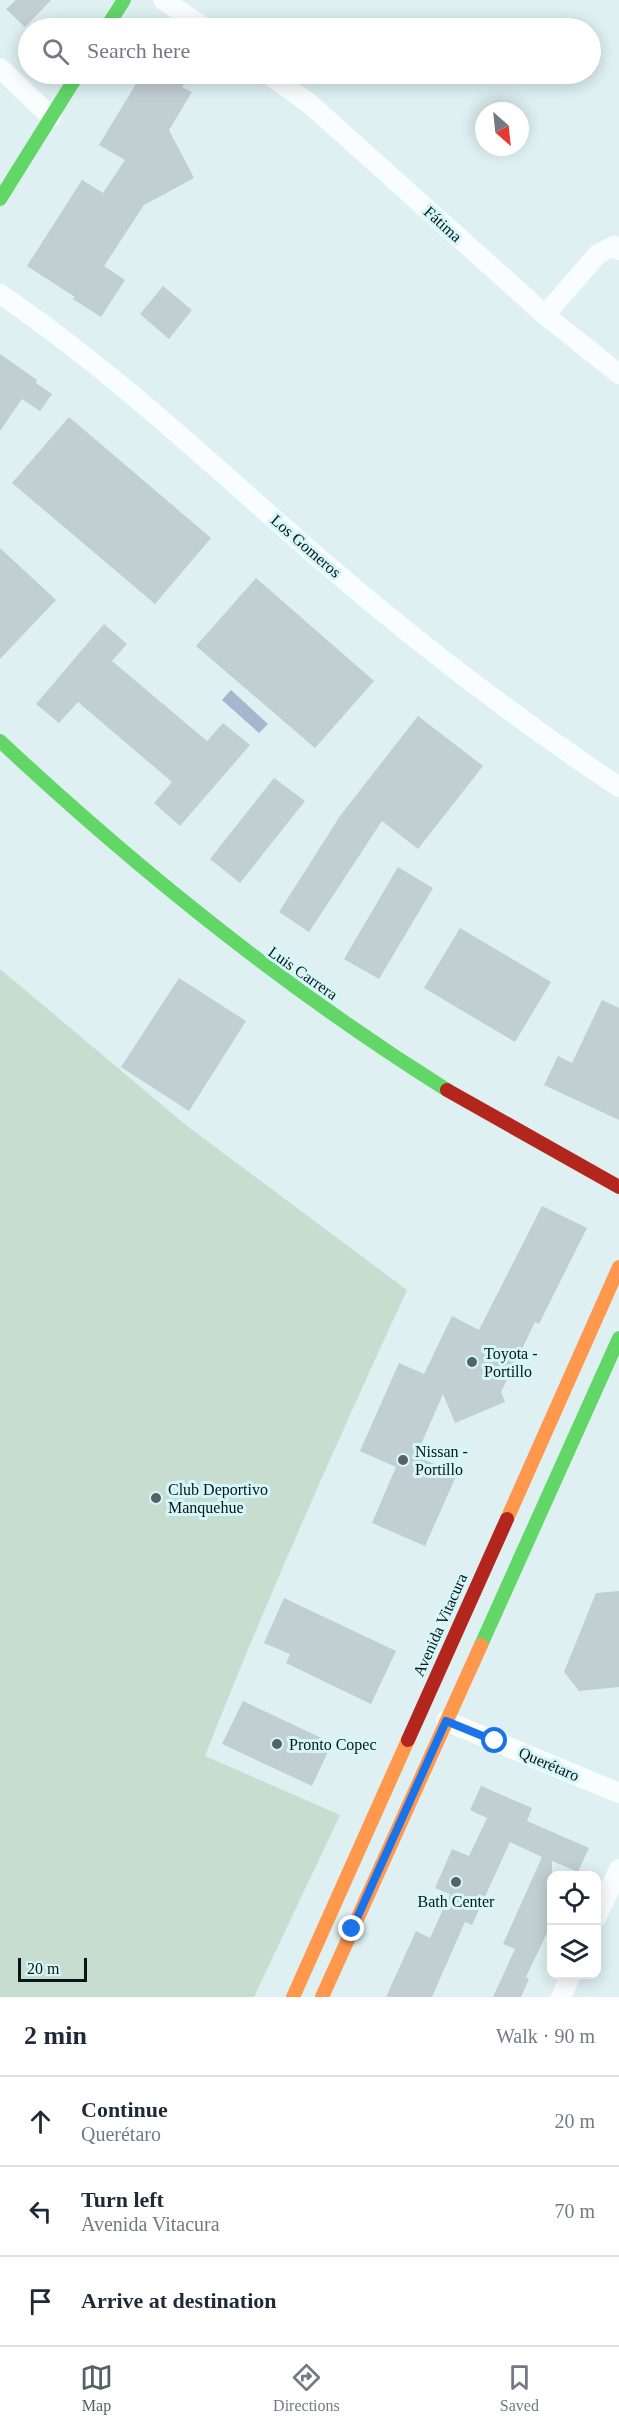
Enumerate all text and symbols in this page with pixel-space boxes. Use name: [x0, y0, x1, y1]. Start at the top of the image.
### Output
search box: [18, 18, 601, 84]
icon: search: [39, 35, 72, 68]
text: Search here: [87, 38, 190, 63]
north arrow: [475, 102, 529, 156]
street label: Fátima: [421, 203, 465, 245]
street label: Los Gomeros: [268, 511, 344, 581]
street label: Luis Carrera: [265, 943, 341, 1003]
place label: Toyota - Portillo: [484, 1345, 538, 1380]
marker: Toyota - Portillo: [465, 1355, 479, 1369]
place label: Nissan - Portillo: [415, 1443, 468, 1478]
marker: Nissan - Portillo: [396, 1453, 410, 1467]
place label: Club Deportivo Manquehue: [168, 1481, 268, 1517]
marker: Club Deportivo Manquehue: [149, 1491, 163, 1505]
street label: Avenida Vitacura: [410, 1571, 470, 1679]
route start: [481, 1727, 507, 1753]
place label: Pronto Copec: [289, 1736, 377, 1754]
marker: Pronto Copec: [270, 1737, 284, 1751]
street label: Querétaro: [516, 1744, 582, 1784]
map controls: [547, 1871, 601, 1979]
button: locate: [547, 1871, 601, 1925]
marker: Bath Center: [449, 1875, 463, 1889]
place label: Bath Center: [418, 1893, 495, 1910]
route end: [338, 1915, 364, 1941]
button: layers: [547, 1925, 601, 1979]
scale bar: [18, 1955, 87, 1982]
text: 20 m: [27, 1960, 59, 1977]
text: 2 min: [24, 2021, 87, 2050]
text: Walk · 90 m: [496, 2025, 595, 2047]
text: Continue: [81, 2097, 168, 2122]
icon: ahead: [24, 2105, 57, 2138]
text: 20 m: [554, 2110, 595, 2132]
text: Querétaro: [81, 2123, 161, 2145]
text: Turn left: [81, 2187, 164, 2212]
icon: left: [24, 2195, 57, 2228]
text: 70 m: [554, 2200, 595, 2222]
text: Avenida Vitacura: [81, 2213, 220, 2235]
icon: arrive: [24, 2285, 57, 2318]
text: Arrive at destination: [81, 2288, 277, 2313]
tab: Map: [80, 2361, 113, 2415]
tab: Directions: [273, 2361, 340, 2415]
tab: Saved: [500, 2361, 539, 2415]

